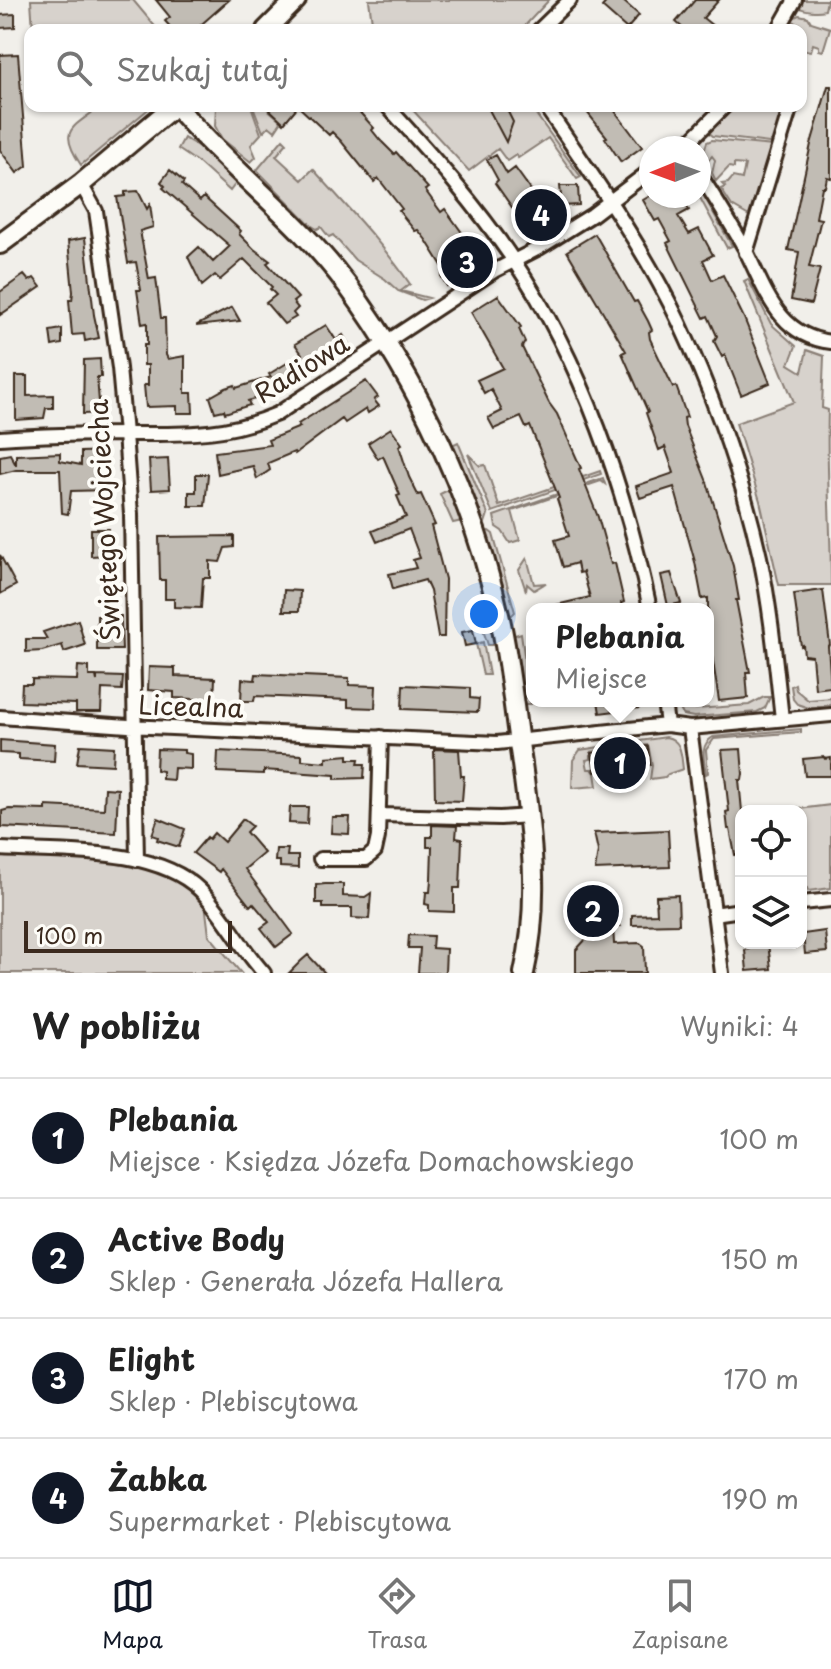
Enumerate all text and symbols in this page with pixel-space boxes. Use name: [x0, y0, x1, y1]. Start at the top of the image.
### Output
search box: [24, 24, 807, 112]
icon: search: [52, 46, 96, 90]
text: Szukaj tutaj: [116, 46, 289, 91]
north arrow: [639, 136, 711, 208]
pin: 4: [515, 185, 567, 245]
pin: 3: [441, 232, 493, 292]
street label: Radiowa: [246, 323, 357, 412]
street label: Świętego Wojciecha: [78, 397, 129, 642]
your location: [464, 594, 504, 634]
popup: [526, 603, 714, 707]
text: Plebania: [555, 613, 685, 658]
text: Miejsce: [555, 658, 647, 697]
street label: Licealna: [138, 684, 245, 727]
pin: 1: [594, 733, 646, 793]
map controls: [735, 805, 807, 949]
button: locate: [735, 805, 807, 877]
button: layers: [735, 877, 807, 949]
pin: 2: [567, 881, 619, 941]
scale bar: [24, 917, 232, 953]
text: 100 m: [36, 918, 103, 951]
text: W pobliżu: [32, 999, 201, 1051]
text: Wyniki: 4: [680, 1006, 799, 1045]
text: Plebania: [108, 1096, 238, 1141]
text: 1: [52, 1119, 64, 1158]
text: 100 m: [719, 1119, 799, 1158]
text: Miejsce · Księdza Józefa Domachowskiego: [108, 1141, 634, 1180]
text: Active Body: [108, 1216, 285, 1261]
text: 2: [49, 1239, 67, 1278]
text: 150 m: [721, 1239, 799, 1278]
text: Sklep · Generała Józefa Hallera: [108, 1261, 503, 1300]
text: Elight: [108, 1336, 195, 1381]
text: 3: [49, 1359, 67, 1398]
text: 170 m: [724, 1359, 799, 1398]
text: Sklep · Plebiscytowa: [108, 1381, 358, 1420]
text: Żabka: [108, 1456, 207, 1501]
text: 4: [49, 1479, 67, 1518]
text: 190 m: [722, 1479, 799, 1518]
text: Supermarket · Plebiscytowa: [108, 1501, 451, 1540]
tab: Mapa: [102, 1574, 163, 1655]
tab: Trasa: [367, 1574, 427, 1655]
tab: Zapisane: [632, 1574, 729, 1655]

